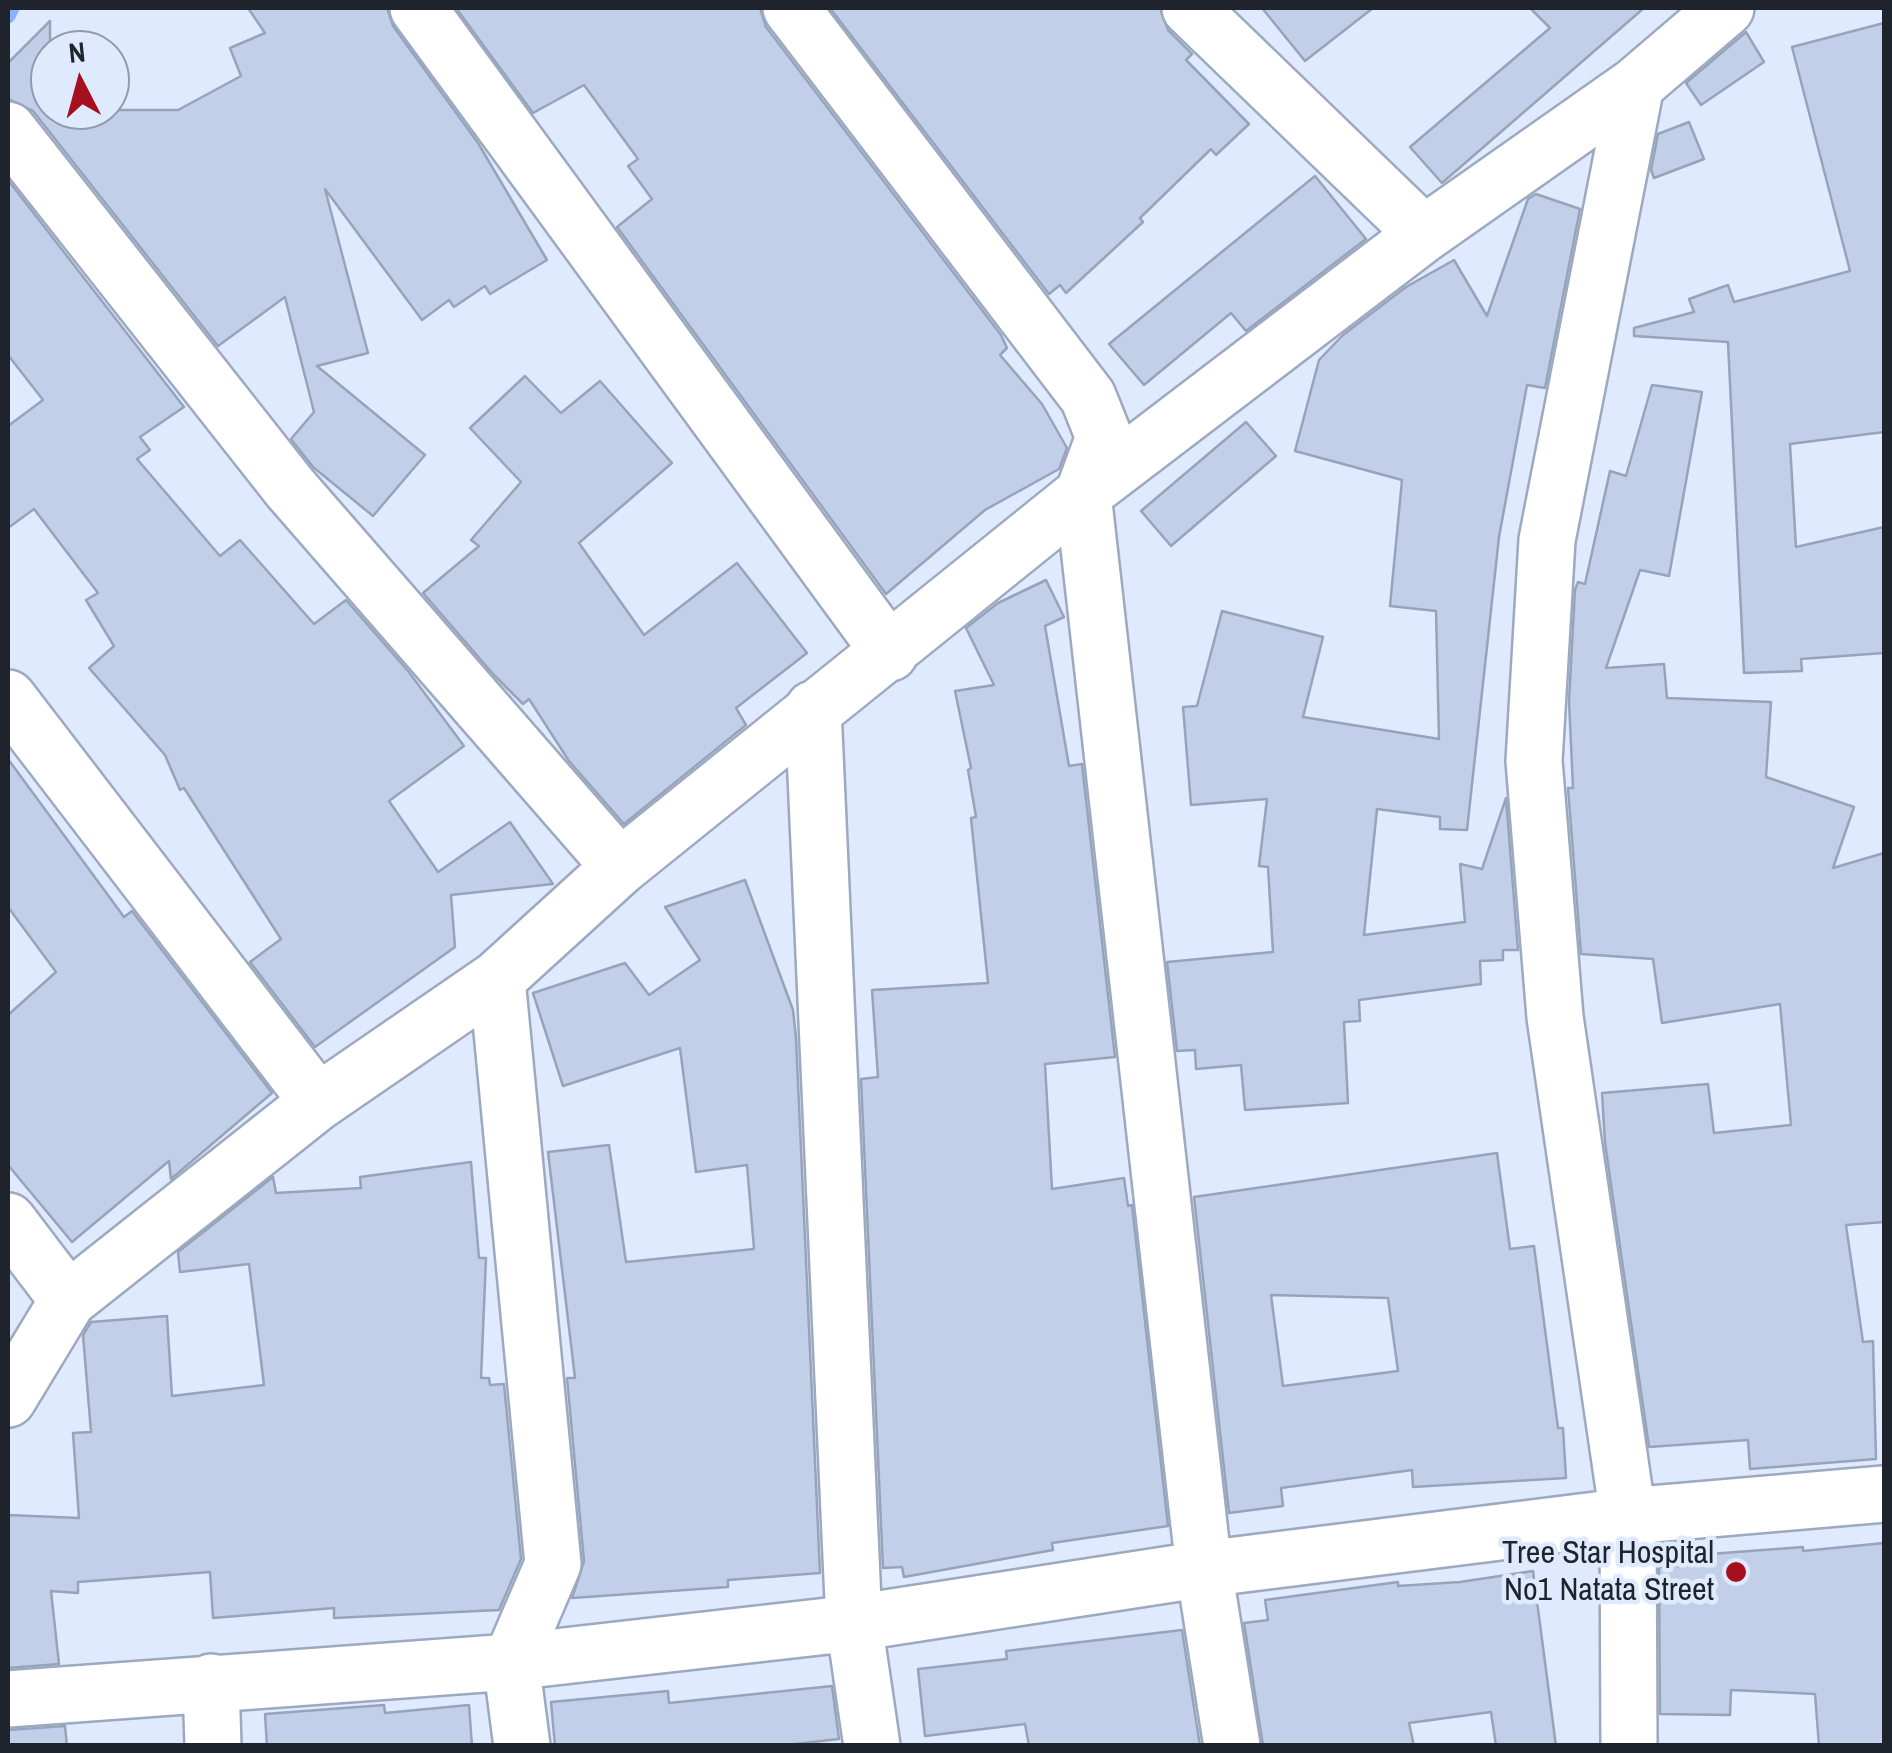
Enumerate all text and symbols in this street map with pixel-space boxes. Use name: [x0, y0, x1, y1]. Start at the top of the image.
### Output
north arrow: [30, 30, 130, 130]
text: N: [67, 32, 87, 72]
place label: Tree Star Hospital No1 Natata Street: [1502, 1535, 1714, 1610]
marker: Tree Star Hospital No1 Natata Street: [1723, 1559, 1749, 1585]

